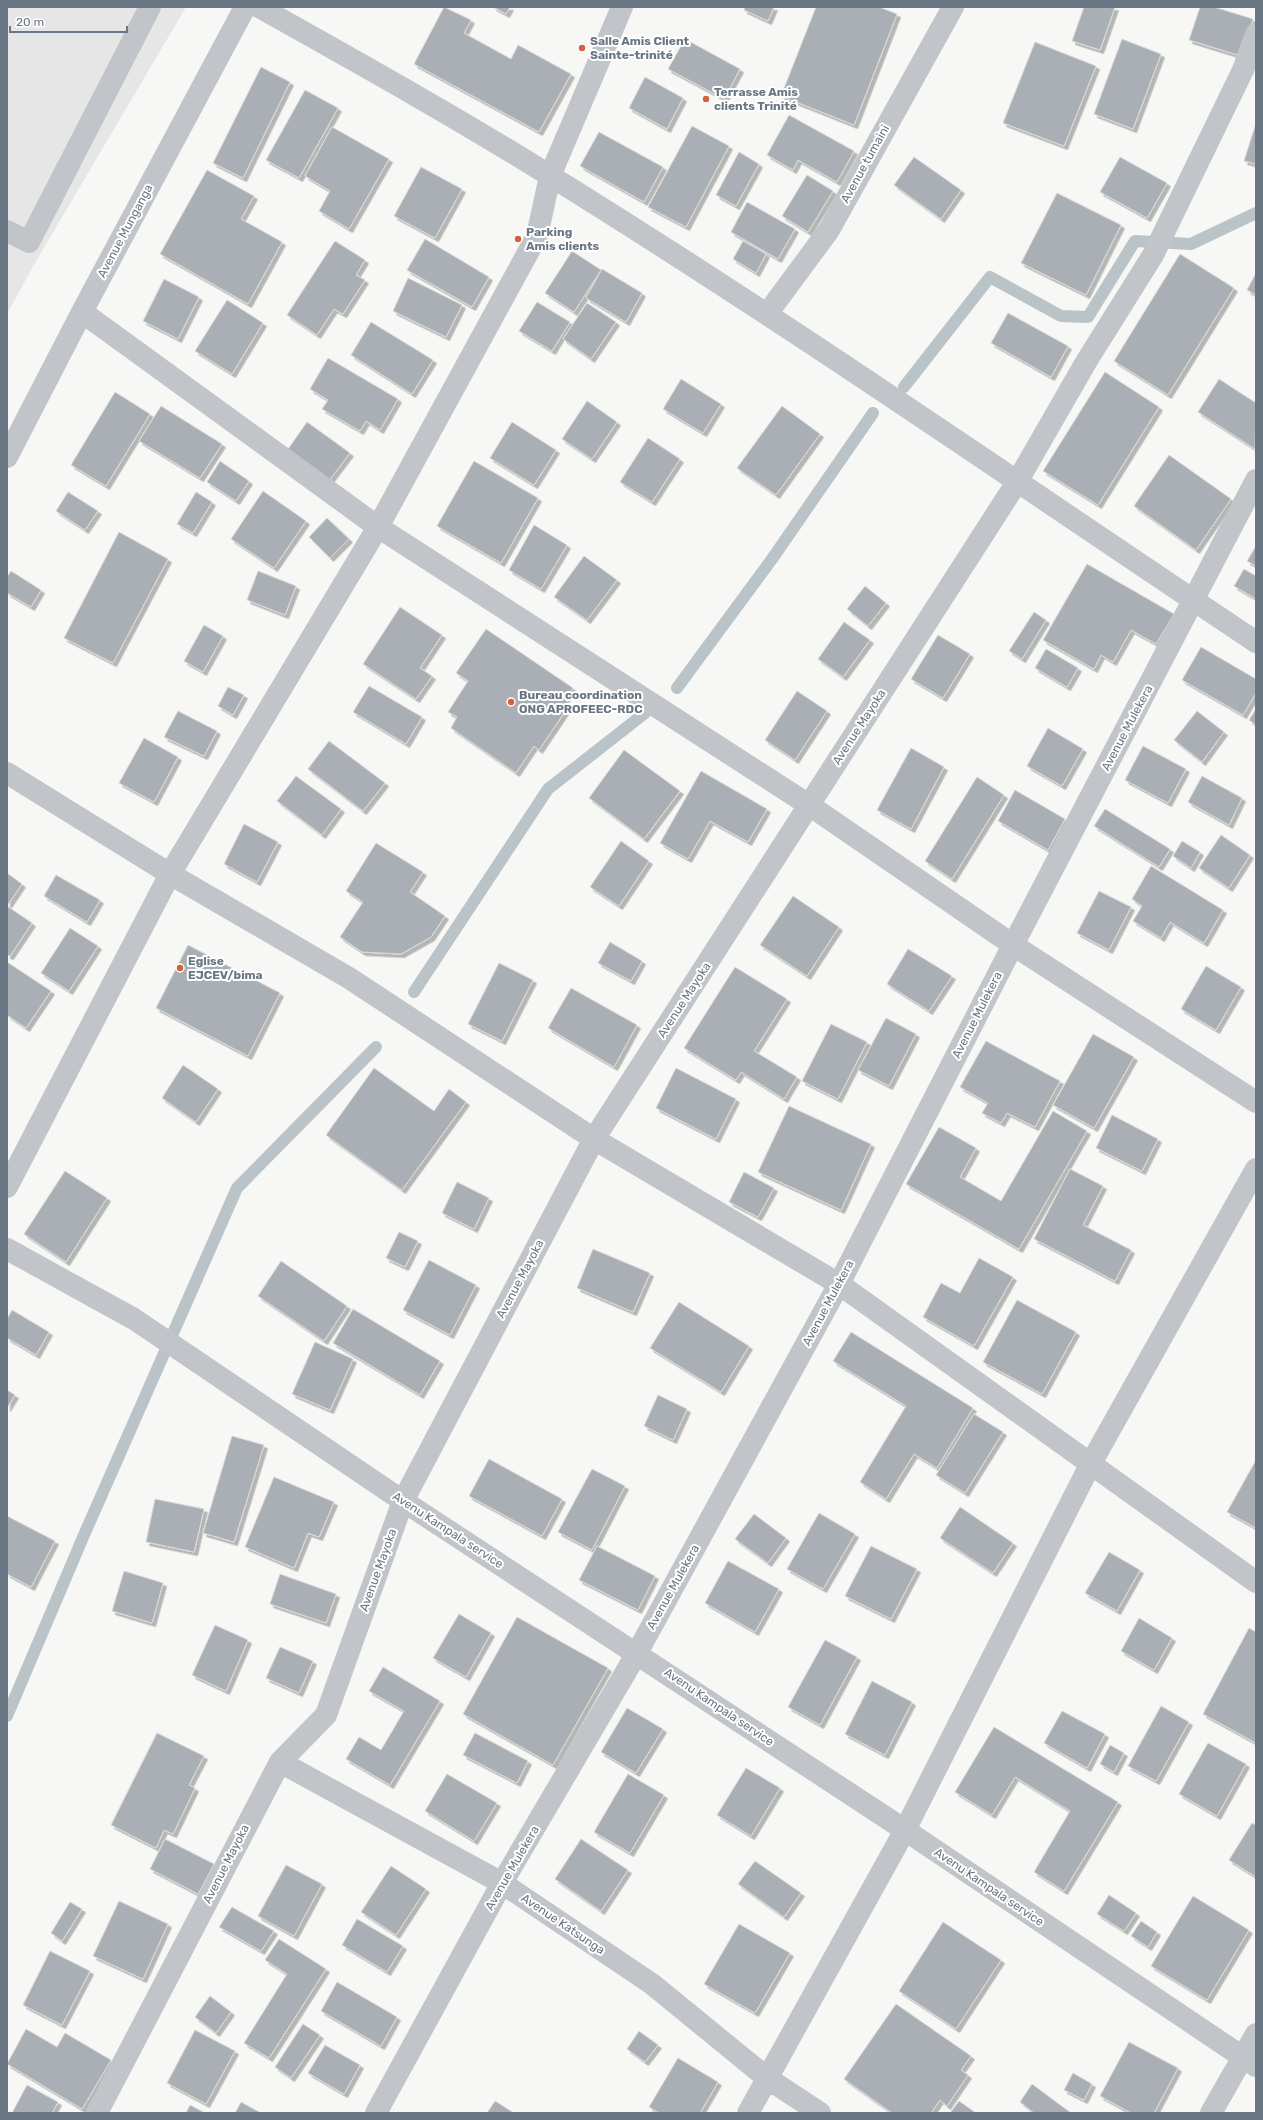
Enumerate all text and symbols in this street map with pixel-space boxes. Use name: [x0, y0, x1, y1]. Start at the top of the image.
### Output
scale bar: [10, 8, 127, 34]
text: 20 m: [16, 15, 44, 29]
place label: Salle Amis Client Sainte-trinité: [590, 34, 690, 62]
marker: Salle Amis Client Sainte-trinité: [577, 43, 587, 53]
place label: Terrasse Amis clients Trinité: [714, 85, 798, 113]
marker: Terrasse Amis clients Trinité: [701, 94, 711, 104]
street label: Avenue tumaini: [838, 122, 892, 205]
street label: Avenue Munganga: [94, 182, 156, 280]
place label: Parking Amis clients: [526, 225, 600, 253]
marker: Parking Amis clients: [513, 234, 523, 244]
street label: Avenue Mulekera: [1099, 683, 1155, 773]
street label: Avenue Mayoka: [829, 687, 889, 767]
place label: Bureau coordination ONG APROFEEC-RDC: [519, 688, 643, 716]
marker: Bureau coordination ONG APROFEEC-RDC: [506, 697, 516, 707]
place label: Eglise EJCEV/bima: [188, 954, 263, 982]
street label: Avenue Mayoka: [654, 960, 714, 1040]
marker: Eglise EJCEV/bima: [175, 963, 185, 973]
street label: Avenue Mulekera: [949, 969, 1005, 1061]
street label: Avenue Mayoka: [493, 1237, 547, 1321]
street label: Avenue Mulekera: [800, 1258, 856, 1348]
street label: Avenu Kampala service: [390, 1489, 506, 1571]
street label: Avenue Mayoka: [357, 1527, 399, 1613]
street label: Avenue Mulekera: [644, 1542, 702, 1632]
street label: Avenu Kampala service: [662, 1665, 777, 1749]
street label: Avenue Mayoka: [200, 1822, 252, 1906]
street label: Avenue Mulekera: [482, 1823, 542, 1913]
street label: Avenu Kampala service: [932, 1845, 1047, 1929]
street label: Avenue Katsunga: [519, 1891, 607, 1957]

